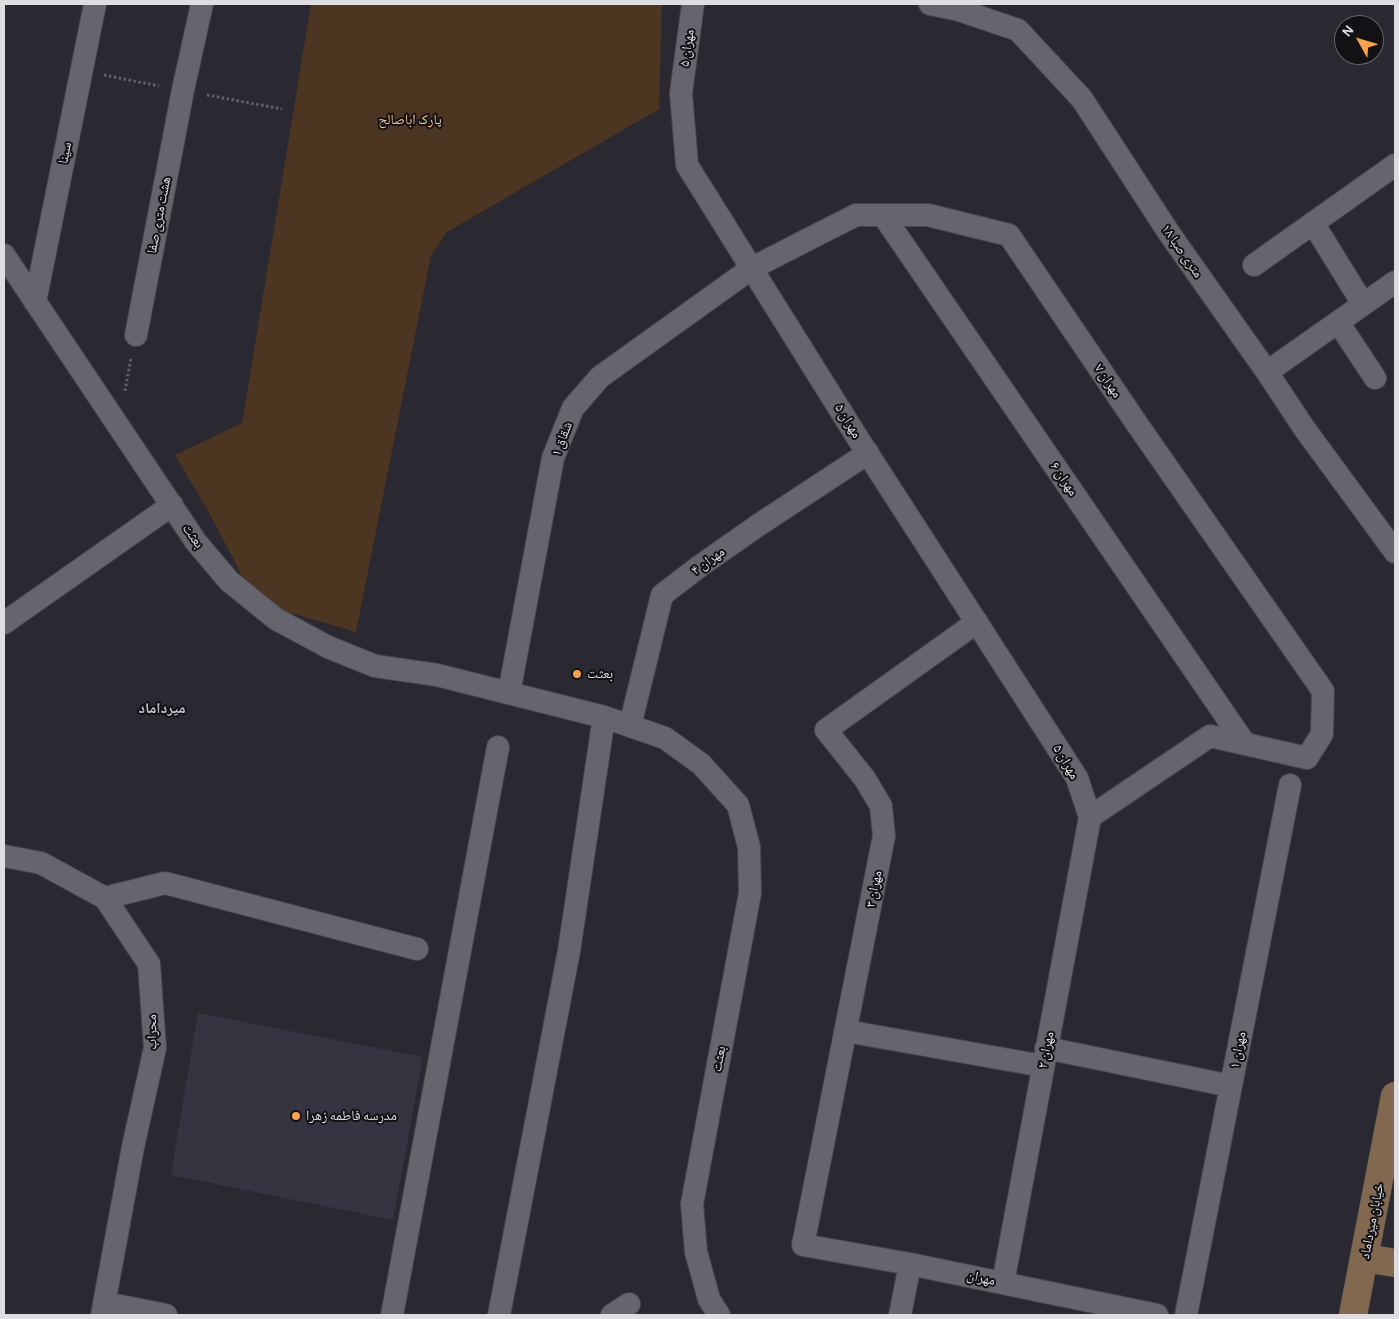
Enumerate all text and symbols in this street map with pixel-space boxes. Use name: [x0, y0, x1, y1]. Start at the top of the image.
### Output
north arrow: [1334, 15, 1384, 65]
text: N: [1340, 23, 1357, 39]
street label: مهران ۵: [676, 28, 698, 68]
park label: پارک اباصالح: [378, 112, 442, 128]
street label: سینا: [55, 141, 75, 165]
street label: هشت متری صفا: [143, 175, 175, 255]
street label: متری صبا ۱۸: [1157, 221, 1207, 281]
street label: مهران ۷: [1091, 361, 1125, 401]
street label: مهران ۵: [831, 401, 865, 441]
street label: شقاق ۱: [548, 419, 576, 459]
street label: مهران ۶: [1047, 459, 1081, 499]
street label: بعثت: [179, 520, 207, 552]
street label: مهران ۴: [688, 543, 728, 579]
place label: بعثت: [587, 666, 613, 682]
marker: بعثت: [571, 668, 583, 680]
district label: میرداماد: [138, 699, 186, 717]
street label: مهران ۵: [1049, 742, 1083, 782]
street label: مهران ۳: [862, 869, 886, 909]
street label: محراب: [143, 1014, 161, 1050]
street label: مهران ۲: [1034, 1030, 1058, 1070]
street label: مهران ۱: [1226, 1030, 1250, 1070]
street label: بعثت: [708, 1045, 730, 1073]
place label: مدرسه فاطمه زهرا: [306, 1108, 397, 1124]
marker: مدرسه فاطمه زهرا: [290, 1110, 302, 1122]
street label: خیابان میرداماد: [1356, 1181, 1388, 1261]
street label: مهران: [965, 1267, 997, 1289]

